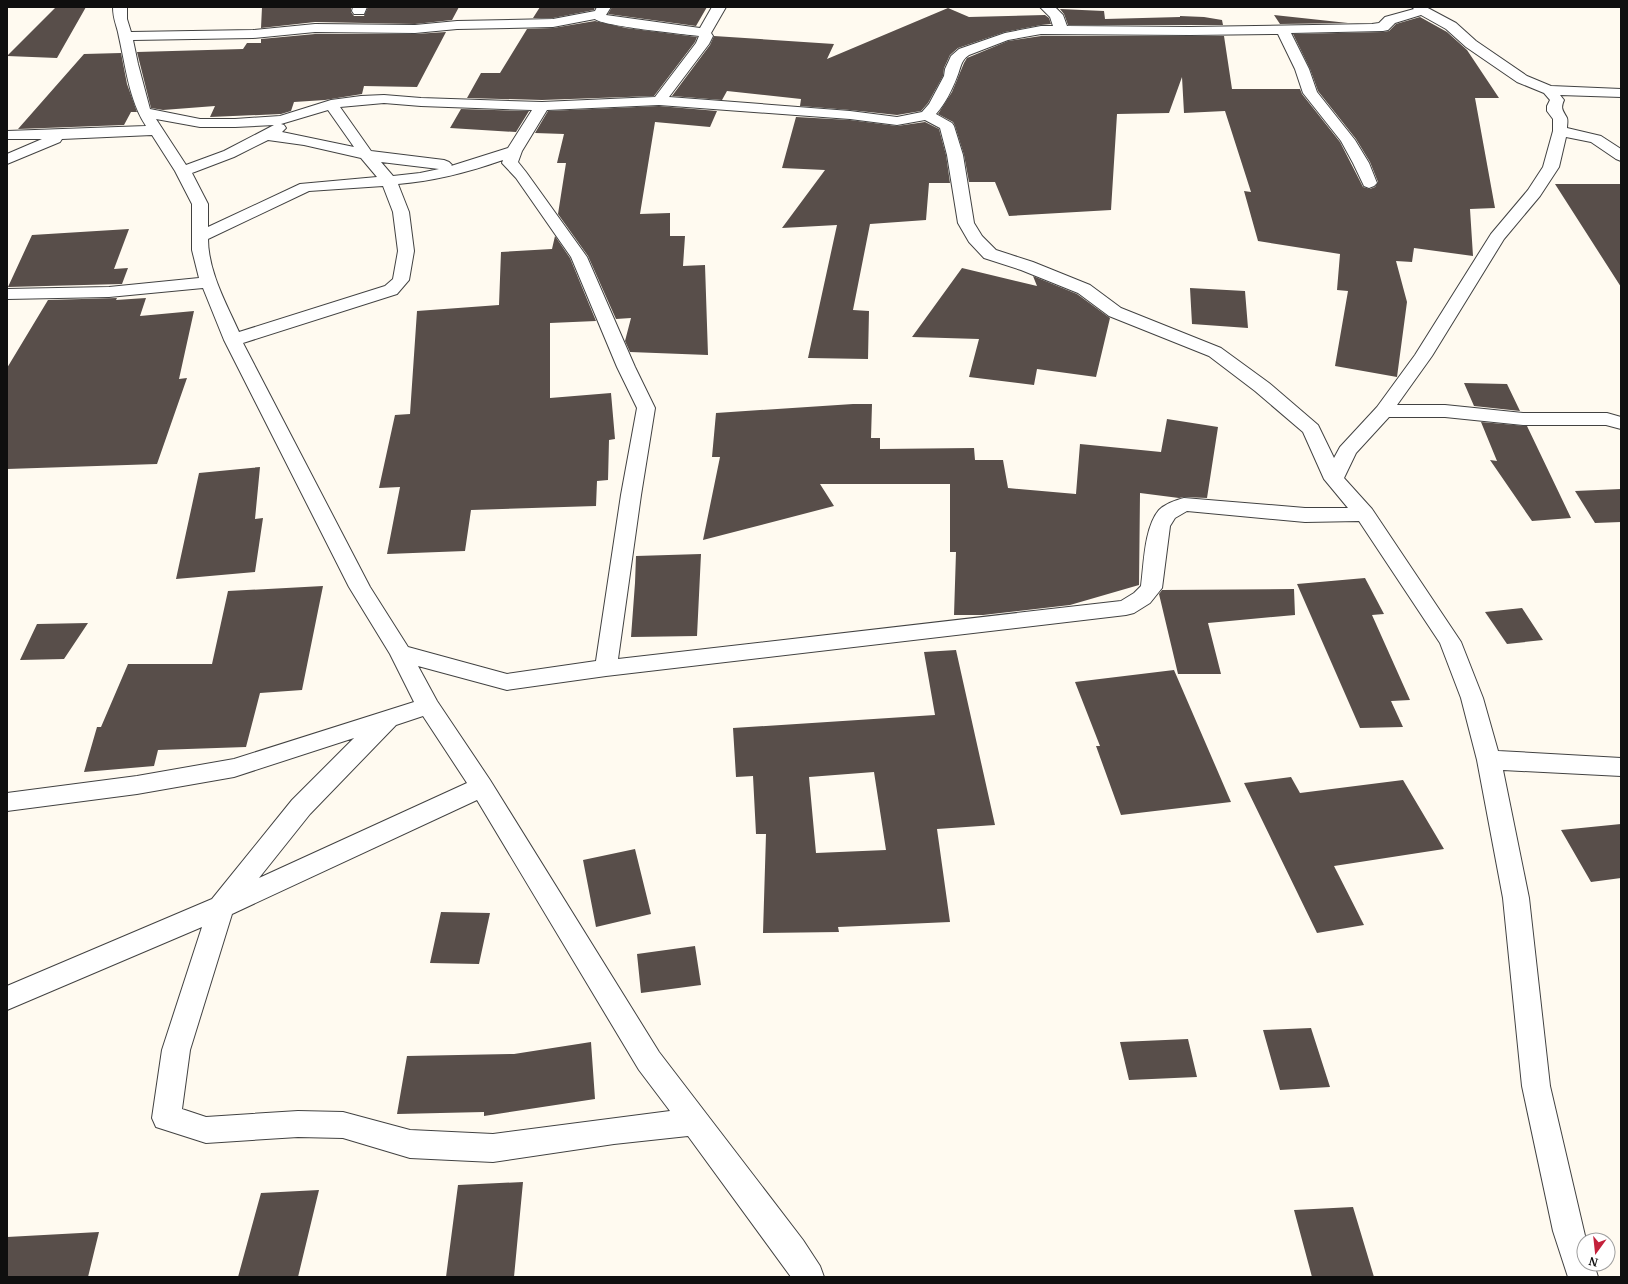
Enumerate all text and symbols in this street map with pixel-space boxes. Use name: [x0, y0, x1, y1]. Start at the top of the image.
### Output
north arrow: [1576, 1232, 1616, 1272]
text: N: [1587, 1254, 1599, 1270]

